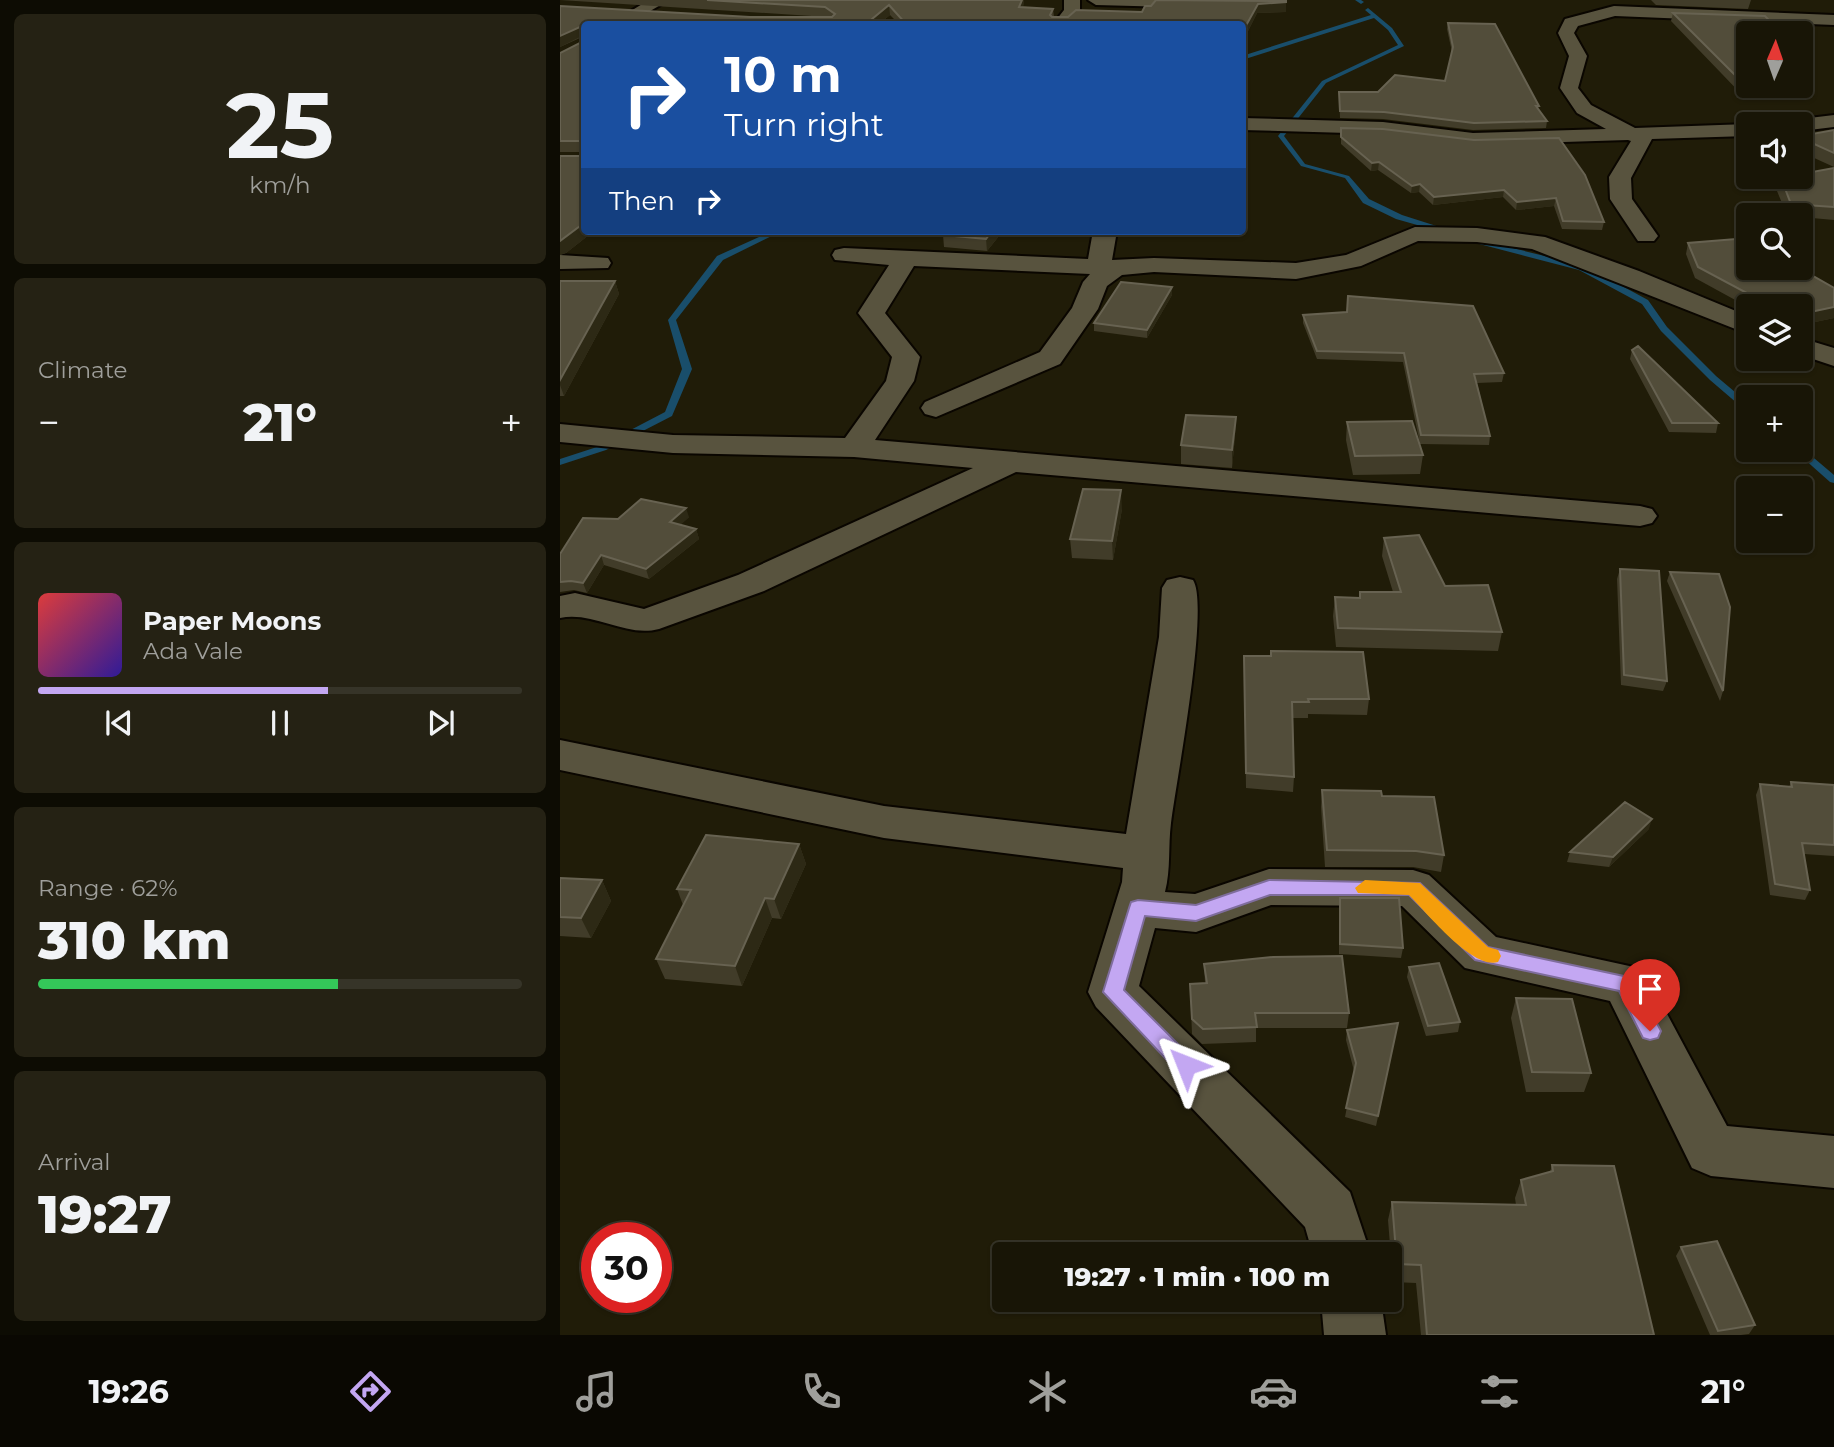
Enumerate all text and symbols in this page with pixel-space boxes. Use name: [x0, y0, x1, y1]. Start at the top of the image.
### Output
north arrow: [1736, 21, 1813, 98]
map controls: [1736, 21, 1813, 553]
text: 10 m: [724, 45, 842, 104]
icon: right: [609, 49, 700, 140]
text: 25: [226, 70, 334, 181]
text: Turn right: [724, 105, 884, 144]
button: sound: [1736, 112, 1813, 189]
text: km/h: [249, 171, 311, 199]
icon: right: [689, 182, 727, 220]
text: Then: [609, 185, 675, 217]
button: search: [1736, 203, 1813, 280]
button: layers: [1736, 294, 1813, 371]
text: Climate: [38, 356, 127, 384]
button: +: [1736, 385, 1813, 462]
text: 21°: [243, 391, 317, 454]
text: −: [38, 399, 60, 446]
text: +: [500, 399, 522, 446]
button: −: [1736, 476, 1813, 553]
text: Paper Moons: [143, 605, 321, 637]
text: Ada Vale: [143, 637, 243, 665]
icon: previous: [100, 704, 138, 742]
icon: pause: [261, 704, 299, 742]
icon: next: [422, 704, 460, 742]
text: Range · 62%: [38, 874, 178, 902]
text: 310 km: [38, 909, 231, 972]
pin: [1620, 959, 1680, 1031]
icon: arrive: [1631, 970, 1669, 1008]
position arrow: [1149, 1028, 1223, 1102]
text: Arrival: [38, 1148, 111, 1176]
text: 19:27: [38, 1183, 172, 1246]
speed limit sign: 30: [581, 1222, 672, 1313]
text: 19:27 · 1 min · 100 m: [1064, 1261, 1330, 1293]
icon: directions: [346, 1367, 395, 1416]
icon: music: [572, 1367, 621, 1416]
icon: phone: [797, 1367, 846, 1416]
icon: climate: [1023, 1367, 1072, 1416]
icon: car: [1249, 1367, 1298, 1416]
icon: filters: [1475, 1367, 1524, 1416]
text: 19:26: [88, 1372, 169, 1411]
text: 21°: [1701, 1372, 1745, 1411]

